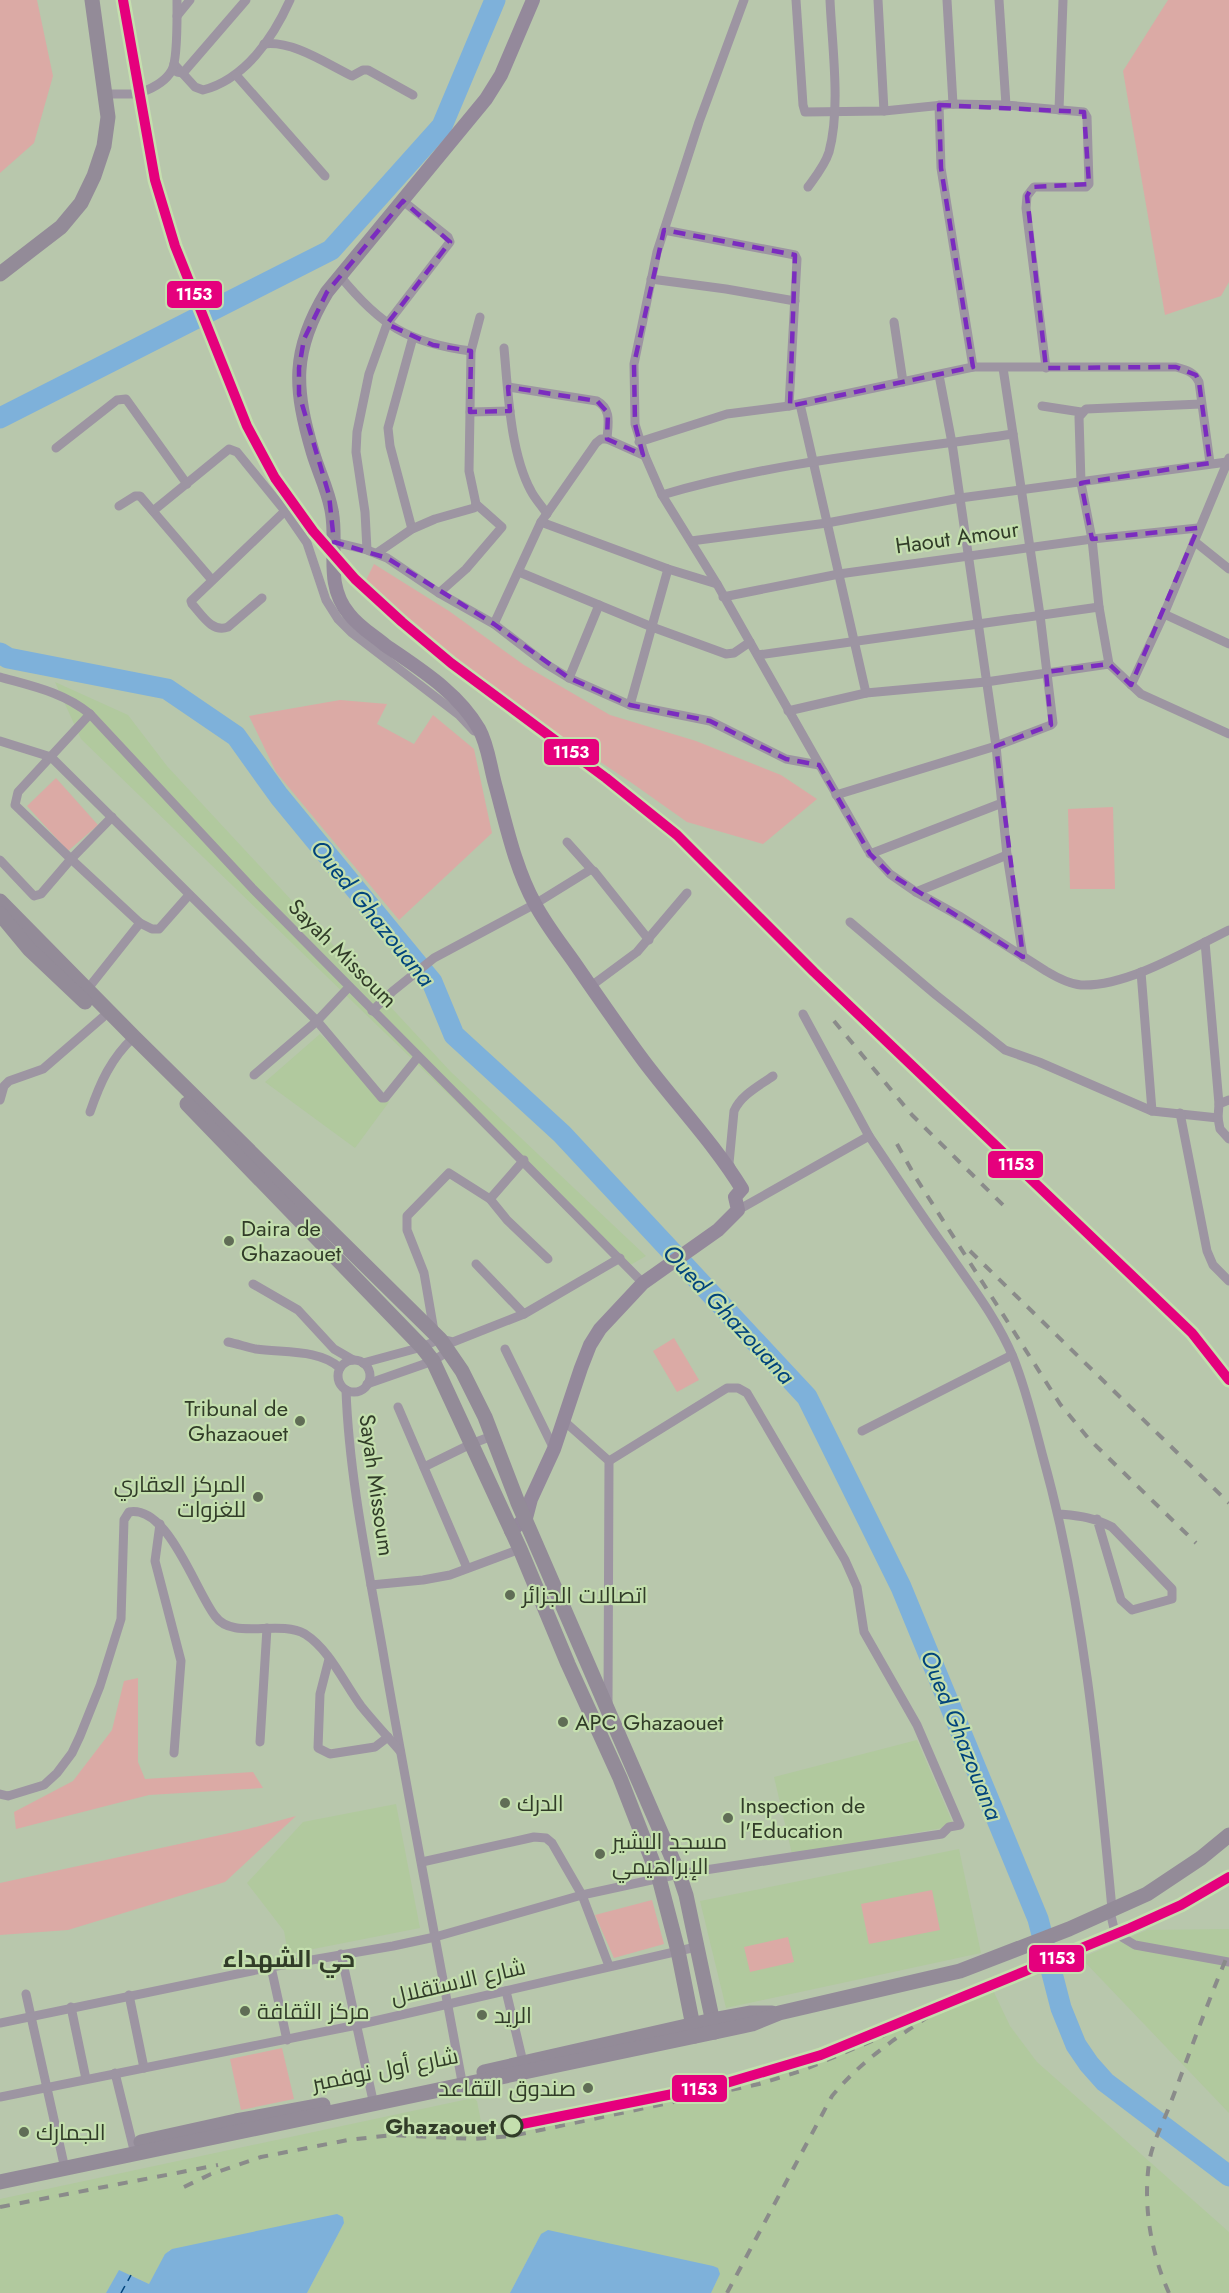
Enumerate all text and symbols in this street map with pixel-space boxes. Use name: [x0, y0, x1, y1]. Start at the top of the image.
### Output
line badge: 1153: [166, 280, 223, 309]
text: 1153: [176, 283, 212, 306]
street label: Haout Amour: [893, 512, 1021, 562]
line badge: 1153: [543, 738, 600, 766]
text: 1153: [553, 741, 589, 764]
water label: Oued Ghazouana: [303, 832, 443, 994]
street label: Sayah Missoum: [281, 891, 405, 1015]
line badge: 1153: [987, 1150, 1044, 1179]
text: 1153: [998, 1153, 1034, 1176]
place label: Daira de Ghazaouet: [241, 1212, 342, 1269]
marker: Daira de Ghazaouet: [222, 1234, 236, 1248]
water label: Oued Ghazouana: [655, 1236, 803, 1392]
place label: Tribunal de Ghazaouet: [185, 1392, 289, 1449]
street label: Sayah Missoum: [351, 1412, 403, 1558]
marker: Tribunal de Ghazaouet: [293, 1414, 307, 1428]
place label: المركز العقاري للغزوات: [114, 1468, 246, 1525]
marker: المركز العقاري للغزوات: [251, 1490, 265, 1504]
place label: اتصالات الجزائر: [520, 1579, 647, 1611]
marker: اتصالات الجزائر: [503, 1588, 517, 1602]
water label: Oued Ghazouana: [912, 1645, 1012, 1825]
place label: APC Ghazaouet: [575, 1706, 724, 1738]
marker: APC Ghazaouet: [556, 1715, 570, 1729]
place label: الدرك: [517, 1787, 564, 1819]
place label: Inspection de l'Education: [740, 1789, 865, 1846]
marker: الدرك: [498, 1796, 512, 1810]
marker: Inspection de l'Education: [721, 1811, 735, 1825]
place label: مسجد البشير الإبراهيمي: [610, 1825, 727, 1883]
marker: مسجد البشير الإبراهيمي: [593, 1847, 607, 1861]
district label: حي الشهداء: [223, 1941, 355, 1978]
line badge: 1153: [1028, 1944, 1085, 1973]
text: 1153: [1039, 1947, 1075, 1970]
street label: شارع الاستقلال: [387, 1950, 529, 2012]
place label: مركز الثقافة: [257, 1995, 370, 2027]
place label: الريد: [494, 1999, 532, 2031]
marker: مركز الثقافة: [238, 2004, 252, 2018]
marker: الريد: [475, 2008, 489, 2022]
street label: شارع أول نوفمبر: [307, 2039, 461, 2099]
place label: صندوق التقاعد: [438, 2072, 576, 2104]
line badge: 1153: [671, 2074, 728, 2103]
text: 1153: [681, 2078, 717, 2101]
marker: صندوق التقاعد: [581, 2081, 595, 2095]
place label: Ghazaouet: [385, 2110, 496, 2142]
marker: Ghazaouet: [501, 2115, 523, 2137]
place label: الجمارك: [36, 2116, 106, 2148]
marker: الجمارك: [17, 2125, 31, 2139]

